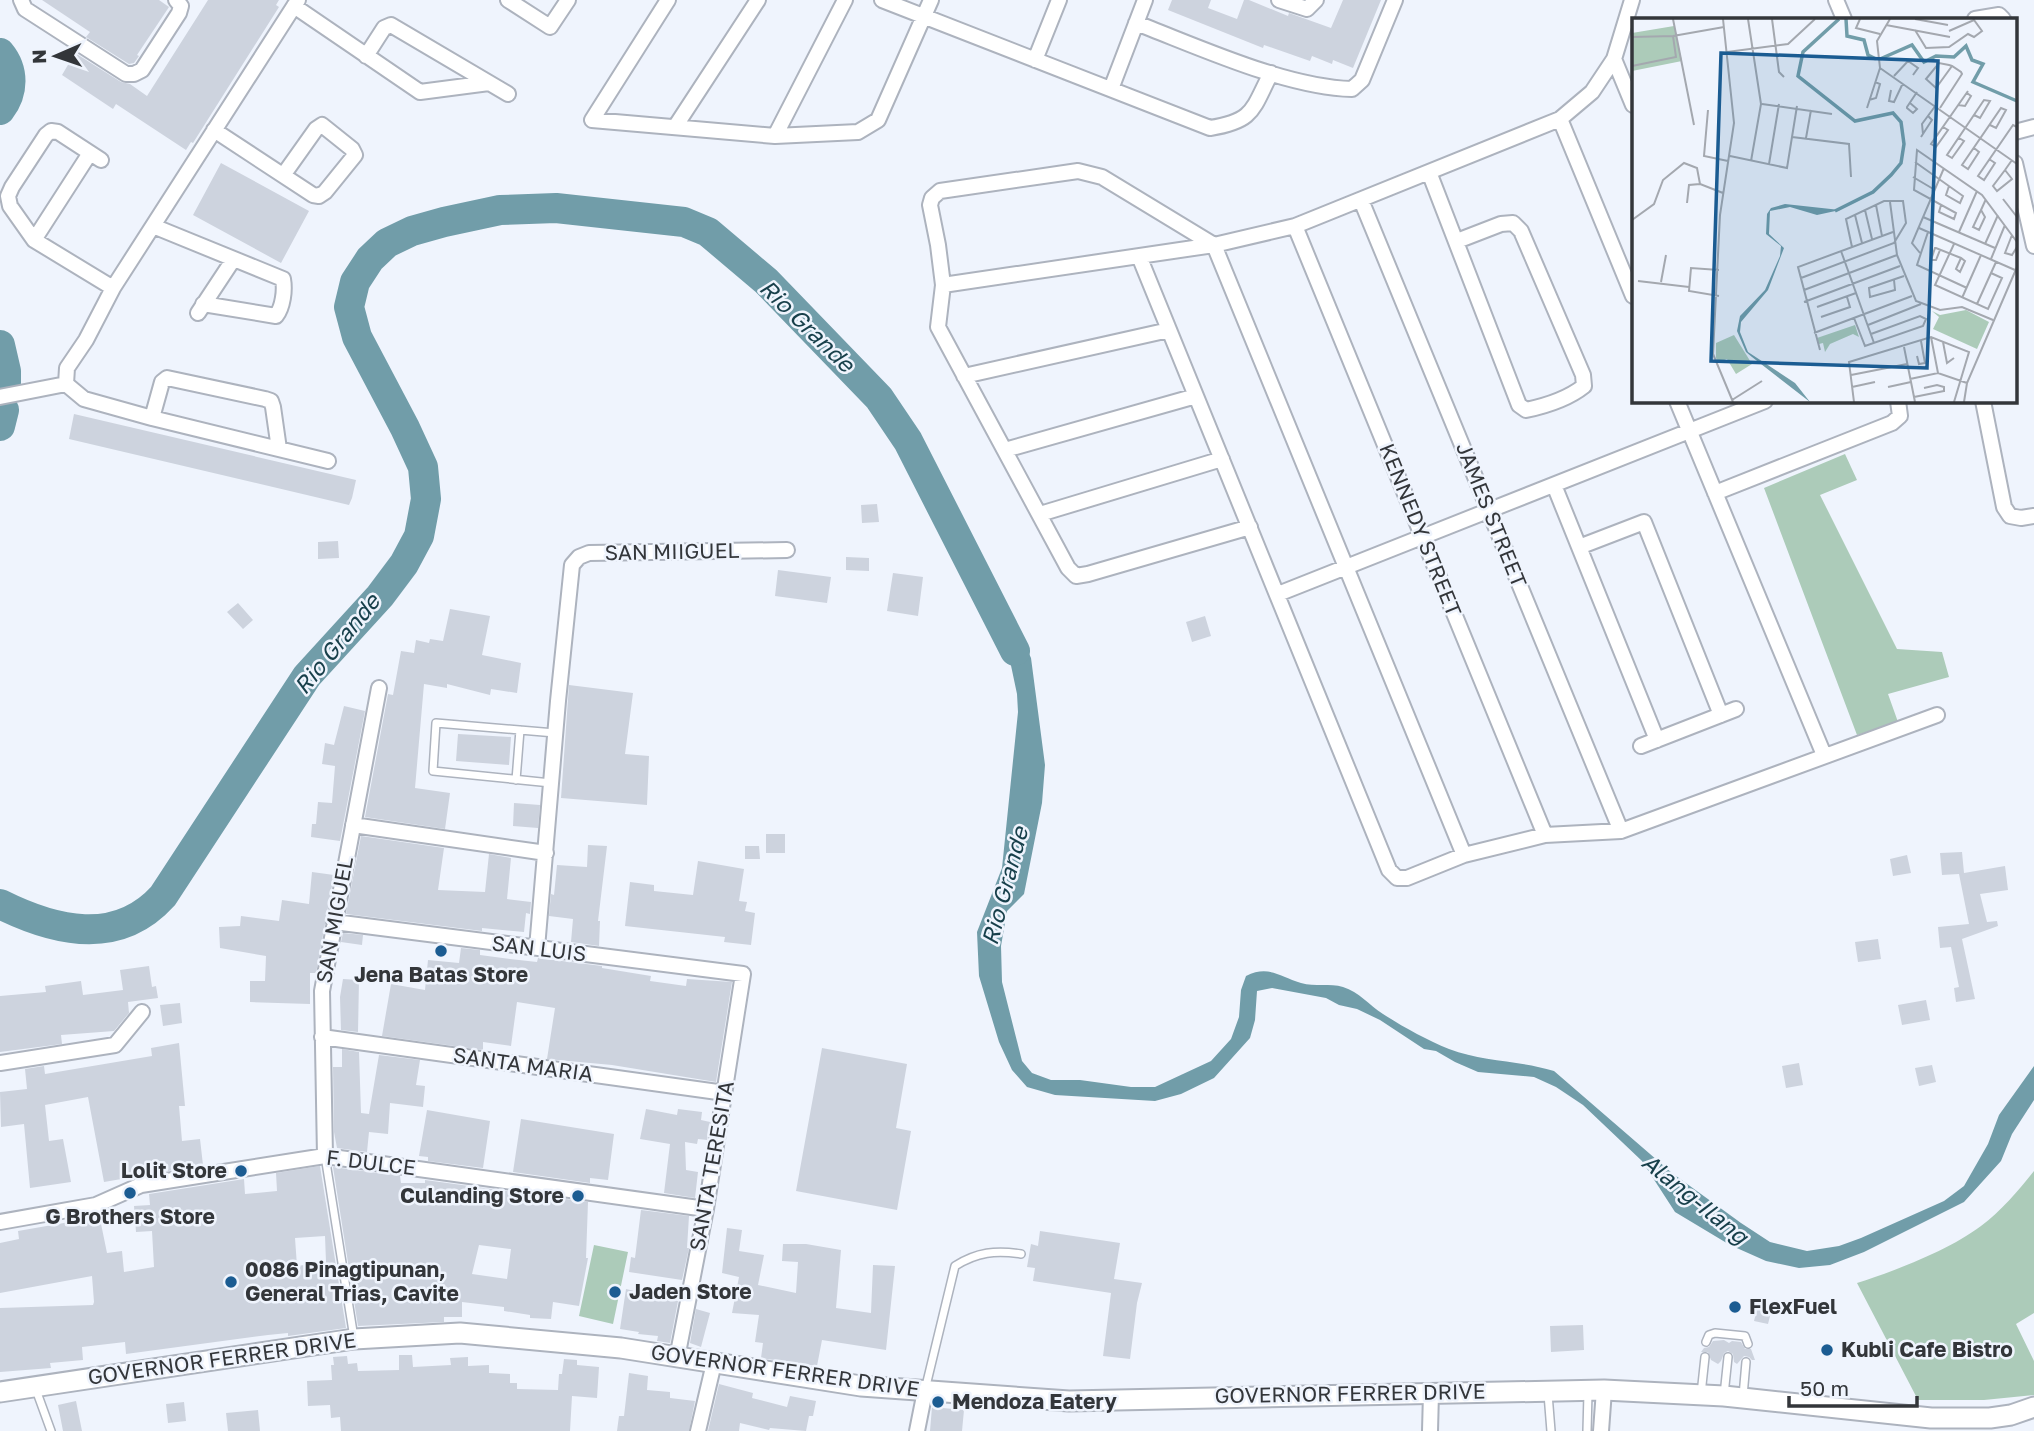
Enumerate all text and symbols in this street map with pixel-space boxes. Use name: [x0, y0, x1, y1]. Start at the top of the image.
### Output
inset map: [1632, 18, 2016, 402]
north arrow: [21, 21, 91, 91]
text: N: [27, 49, 50, 64]
water label: Rio Grande: [754, 273, 862, 379]
street label: JAMES STREET: [1451, 438, 1533, 591]
street label: KENNEDY STREET: [1374, 439, 1467, 620]
street label: SAN MIIGUEL: [604, 537, 740, 565]
water label: Rio Grande: [287, 586, 386, 699]
water label: Rio Grande: [975, 822, 1034, 948]
street label: SAN MIGUEL: [310, 854, 358, 985]
street label: SAN LUIS: [490, 929, 588, 967]
marker: Jena Batas Store: [433, 943, 449, 959]
place label: Jena Batas Store: [354, 961, 528, 987]
street label: SANTA MARIA: [452, 1041, 595, 1087]
street label: SANTA TERESITA: [683, 1079, 739, 1253]
street label: F. DULCE: [325, 1144, 417, 1180]
water label: Alang-Ilang: [1637, 1147, 1756, 1251]
place label: Lolit Store: [121, 1157, 227, 1183]
marker: Lolit Store: [233, 1163, 249, 1179]
place label: Culanding Store: [400, 1182, 564, 1208]
marker: G Brothers Store: [122, 1185, 138, 1201]
marker: Culanding Store: [570, 1188, 586, 1204]
place label: G Brothers Store: [45, 1203, 215, 1229]
place label: 0086 Pinagtipunan, General Trias, Cavite: [245, 1256, 459, 1306]
marker: 0086 Pinagtipunan, General Trias, Cavite: [223, 1274, 239, 1290]
place label: Jaden Store: [629, 1278, 752, 1304]
marker: Jaden Store: [607, 1284, 623, 1300]
place label: FlexFuel: [1749, 1293, 1837, 1319]
marker: FlexFuel: [1727, 1299, 1743, 1315]
street label: GOVERNOR FERRER DRIVE: [86, 1326, 358, 1390]
place label: Kubli Cafe Bistro: [1841, 1336, 2013, 1362]
street label: GOVERNOR FERRER DRIVE: [649, 1338, 921, 1402]
marker: Kubli Cafe Bistro: [1819, 1342, 1835, 1358]
scale bar: [1789, 1364, 1917, 1408]
text: 50 m: [1800, 1375, 1849, 1401]
street label: GOVERNOR FERRER DRIVE: [1214, 1378, 1486, 1408]
place label: Mendoza Eatery: [952, 1388, 1117, 1414]
marker: Mendoza Eatery: [930, 1394, 946, 1410]

